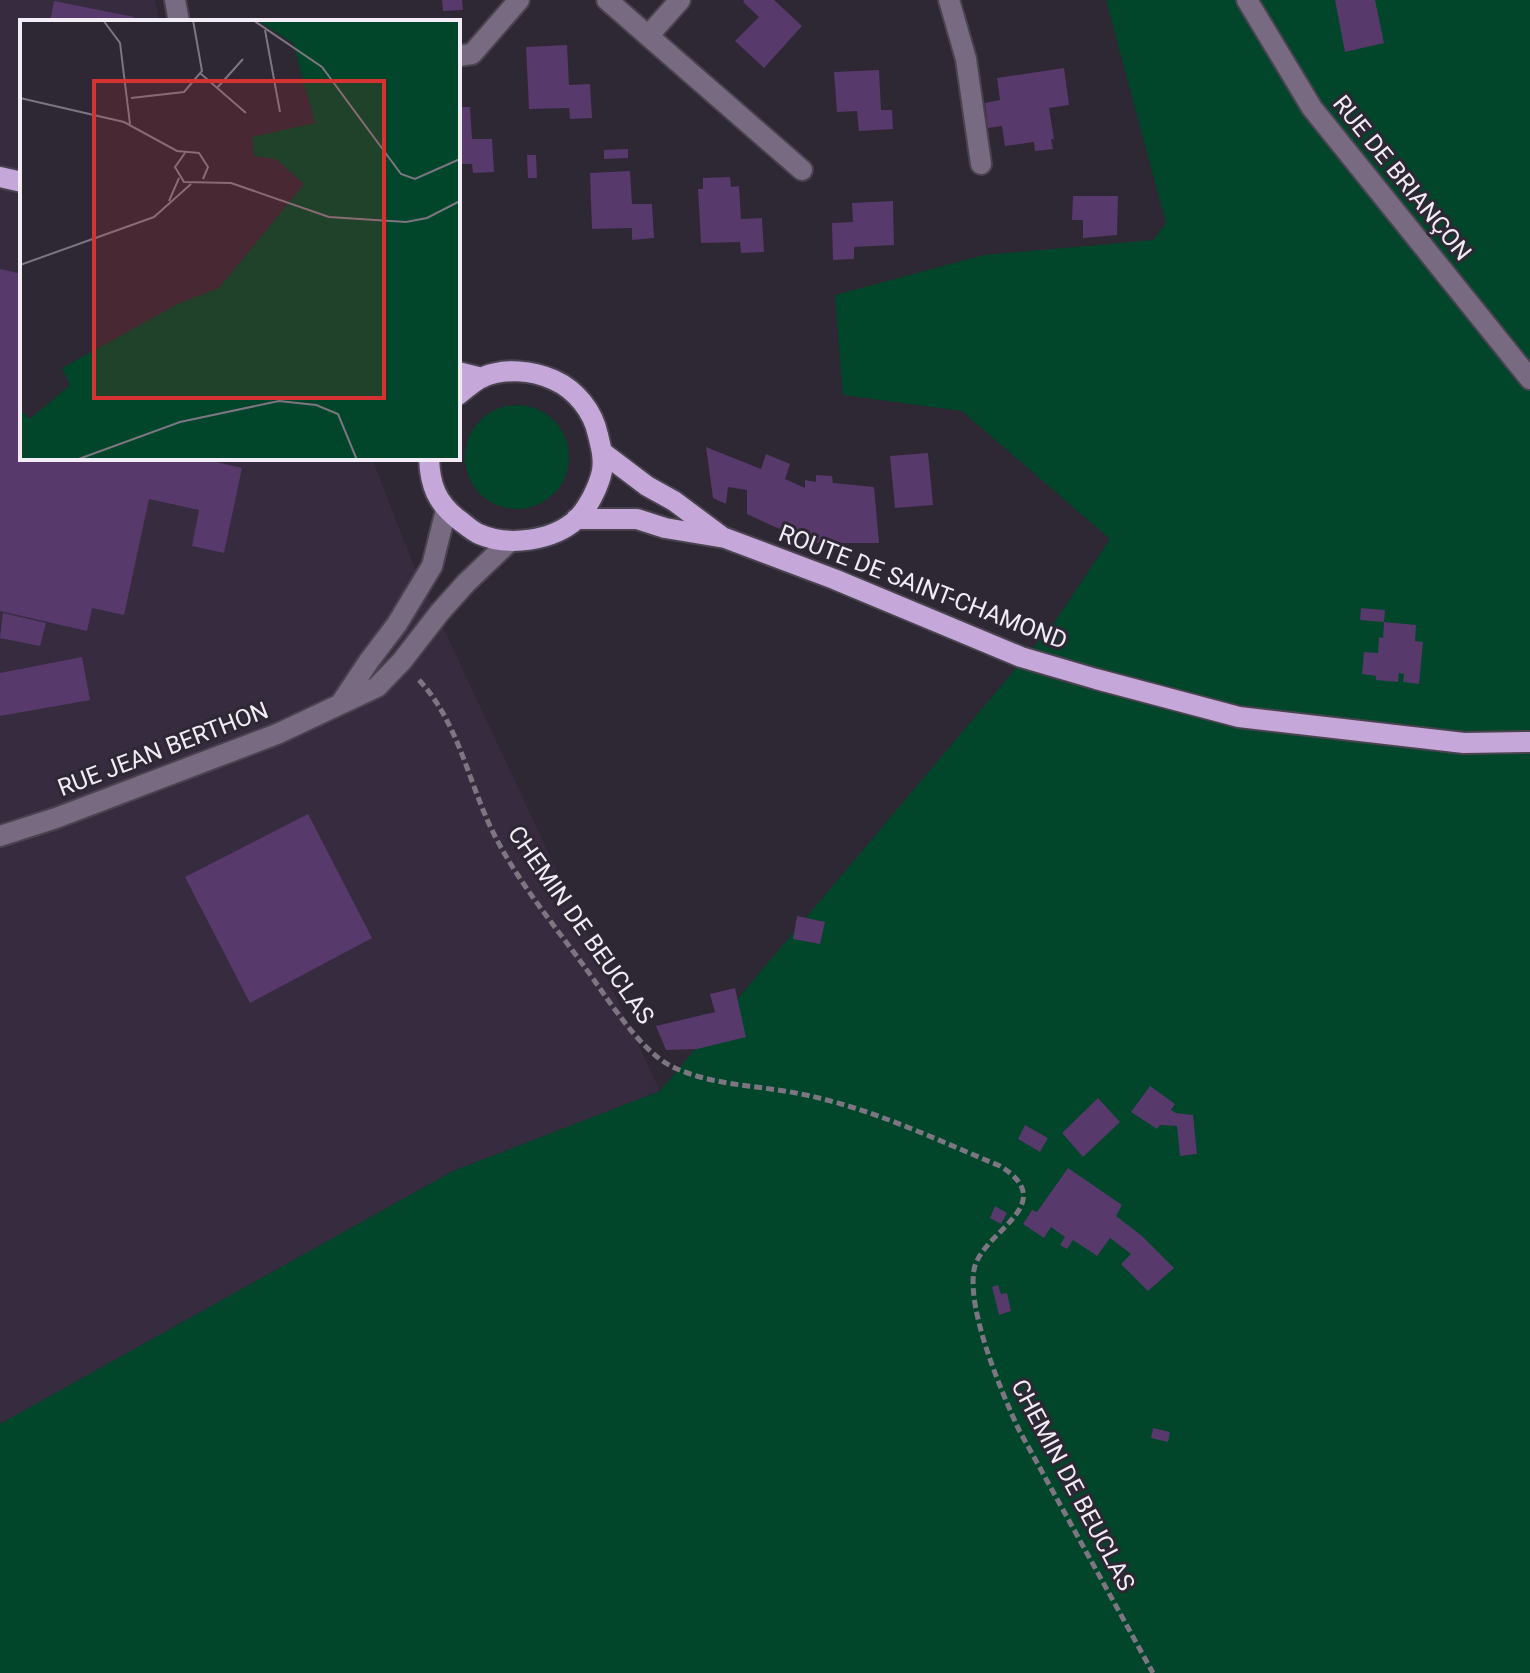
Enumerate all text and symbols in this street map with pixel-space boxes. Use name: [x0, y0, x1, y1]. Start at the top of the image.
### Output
inset map: [20, 20, 460, 460]
street label: RUE DE BRIANÇON: [1327, 90, 1477, 266]
street label: ROUTE DE SAINT-CHAMOND: [775, 519, 1071, 655]
street label: RUE JEAN BERTHON: [54, 696, 272, 802]
street label: CHEMIN DE BEUCLAS: [502, 821, 660, 1029]
street label: CHEMIN DE BEUCLAS: [1005, 1375, 1141, 1595]

